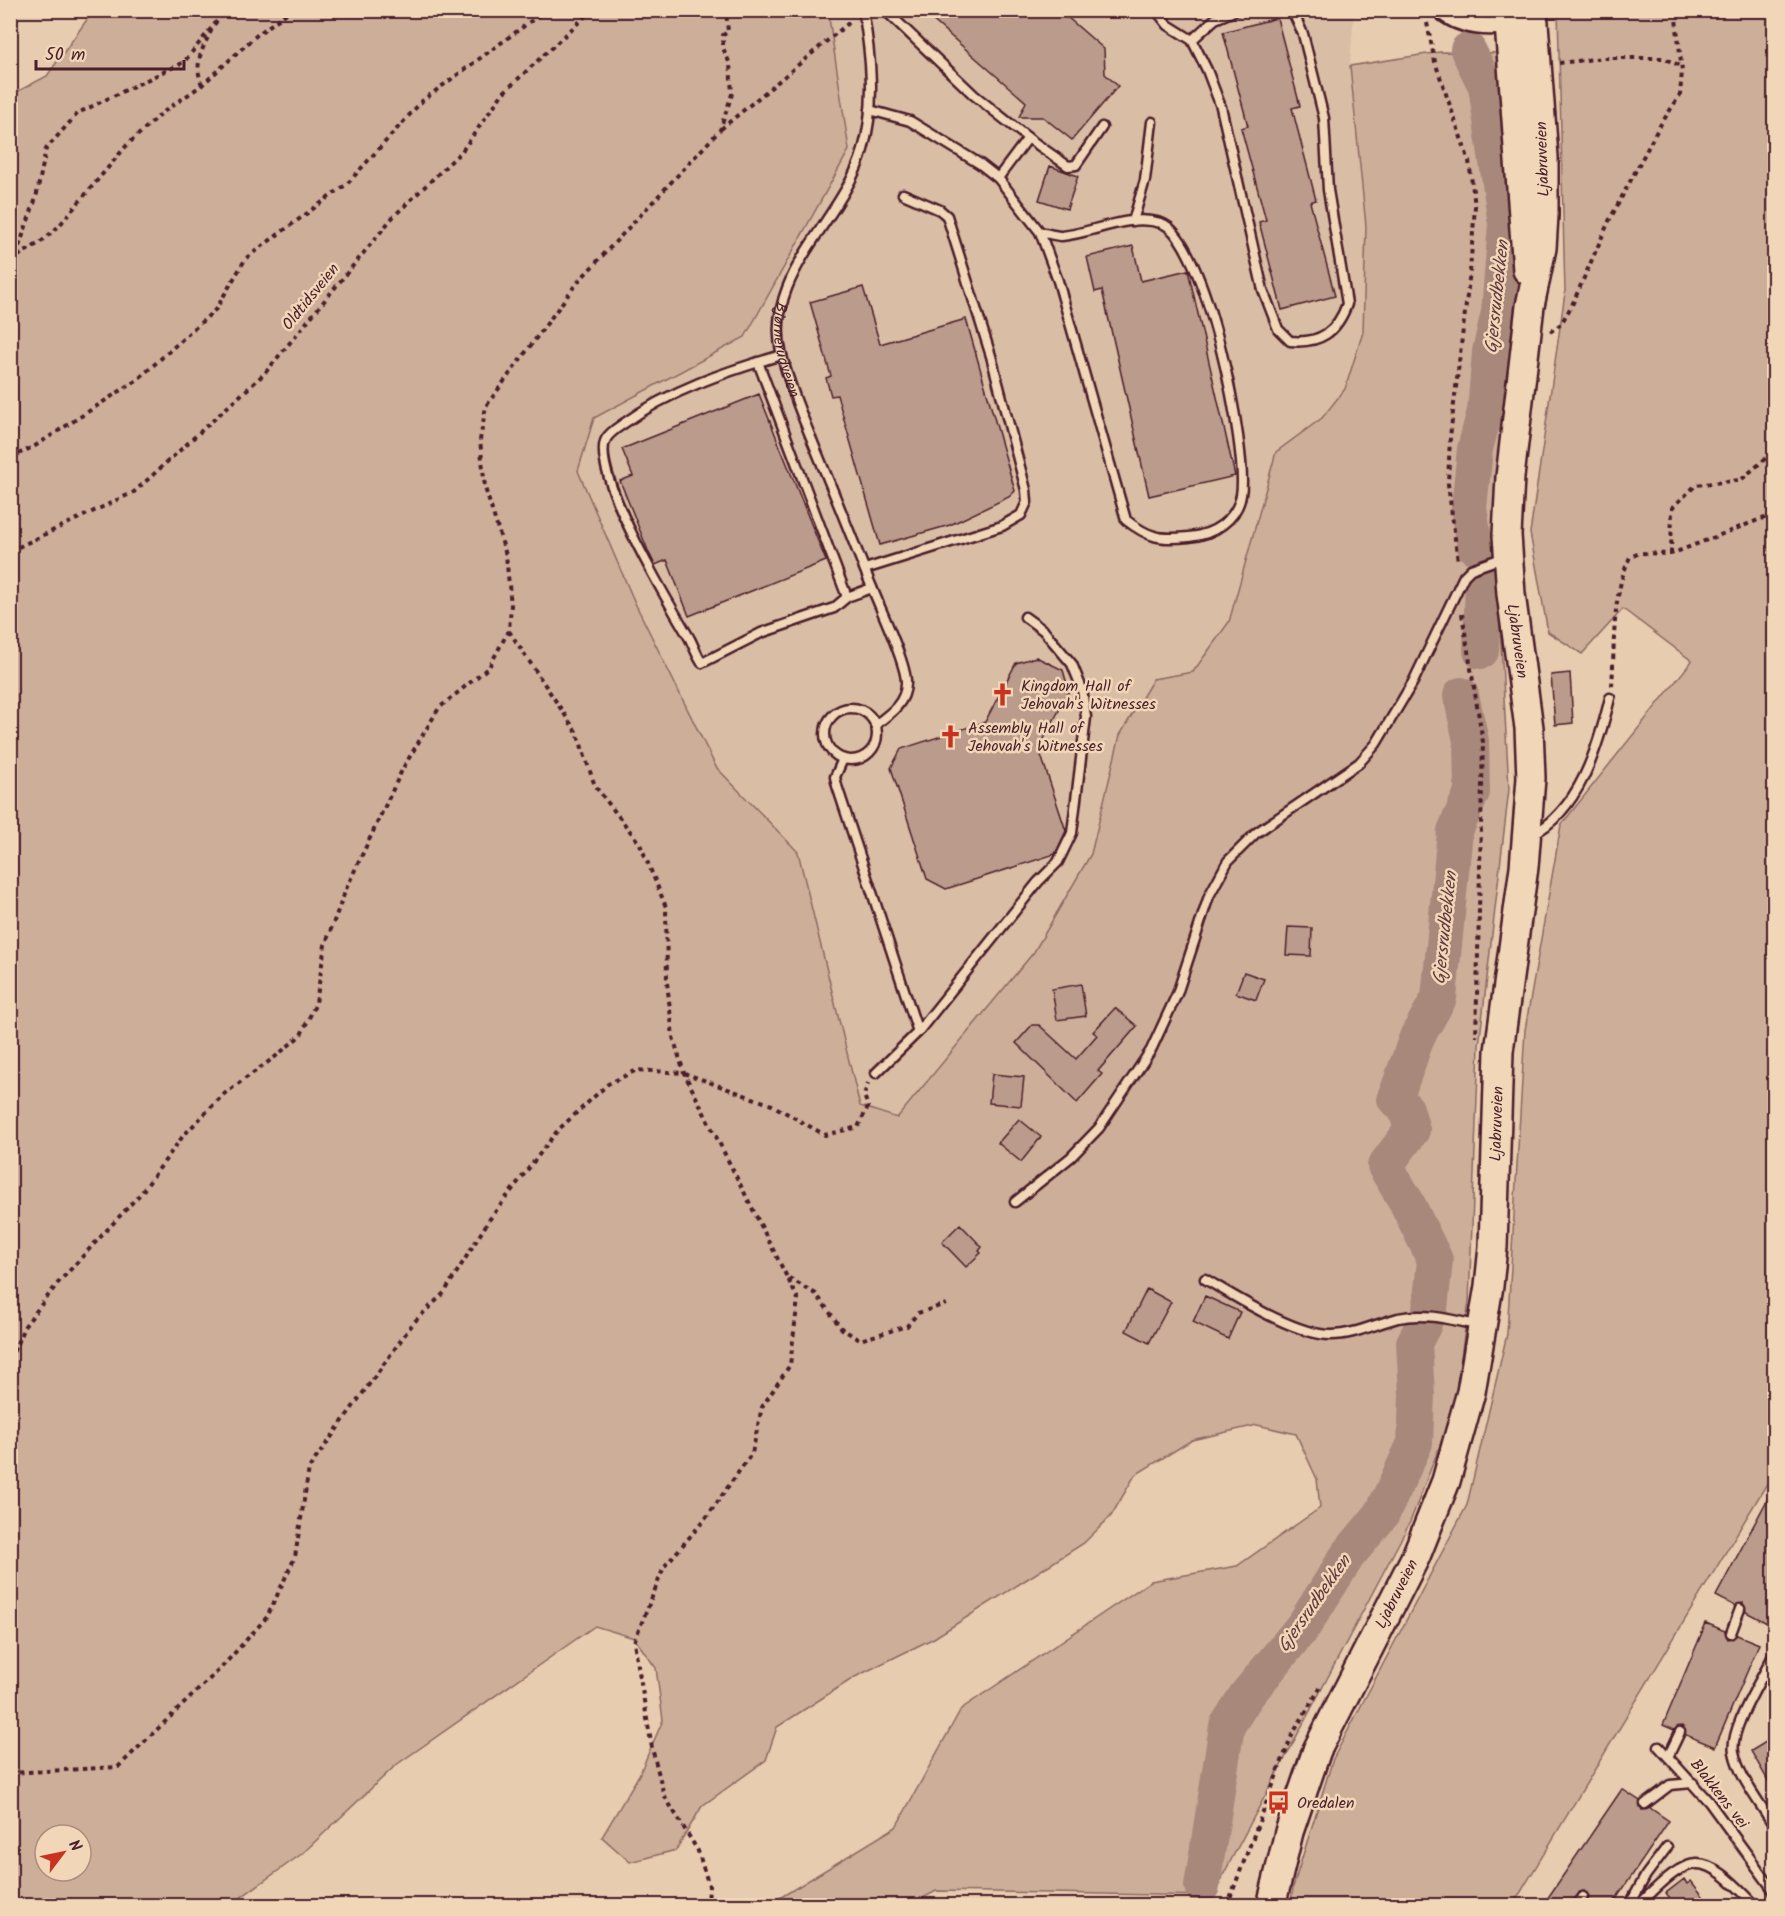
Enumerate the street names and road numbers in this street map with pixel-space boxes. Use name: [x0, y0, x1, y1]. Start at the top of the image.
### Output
street label: Ljabruveien: [1529, 121, 1557, 197]
street label: Oldtidsveien: [276, 258, 346, 336]
street label: Bjørnerudveien: [766, 300, 807, 401]
street label: Ljabruveien: [1499, 602, 1535, 680]
street label: Ljabruveien: [1483, 1086, 1510, 1162]
street label: Ljabruveien: [1368, 1555, 1425, 1633]
street label: Blakkens vei: [1683, 1753, 1755, 1835]

